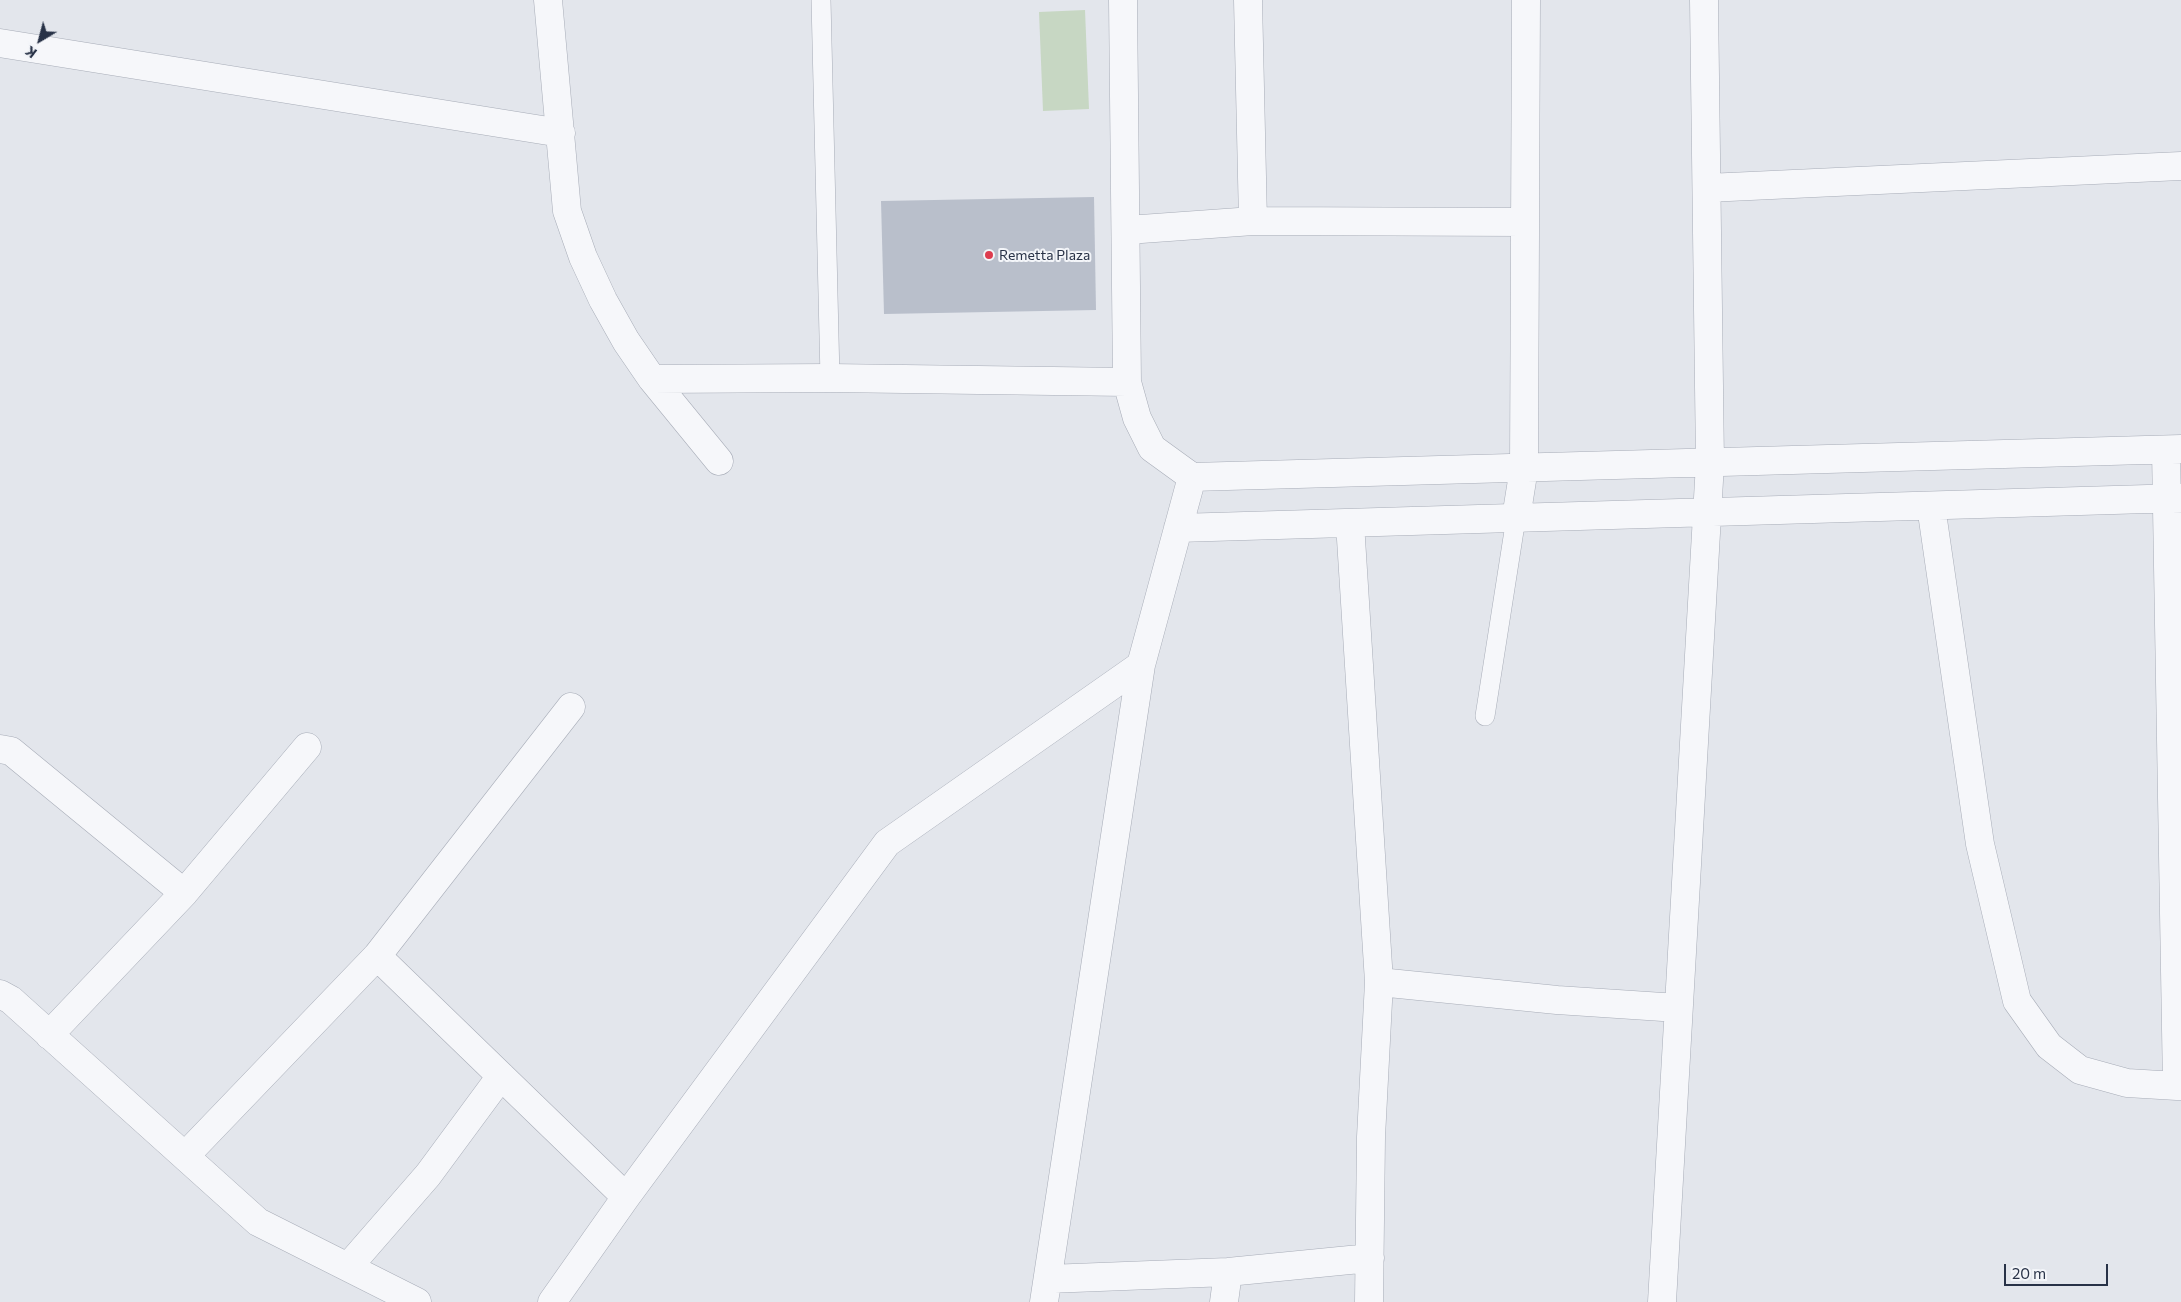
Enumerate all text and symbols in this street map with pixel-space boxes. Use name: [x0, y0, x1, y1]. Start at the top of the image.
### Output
north arrow: [15, 15, 65, 65]
text: K: [22, 43, 40, 62]
place label: Remetta Plaza: [999, 247, 1090, 263]
marker: Remetta Plaza: [983, 249, 995, 261]
scale bar: [2006, 1254, 2110, 1286]
text: 20 m: [2012, 1264, 2046, 1282]

